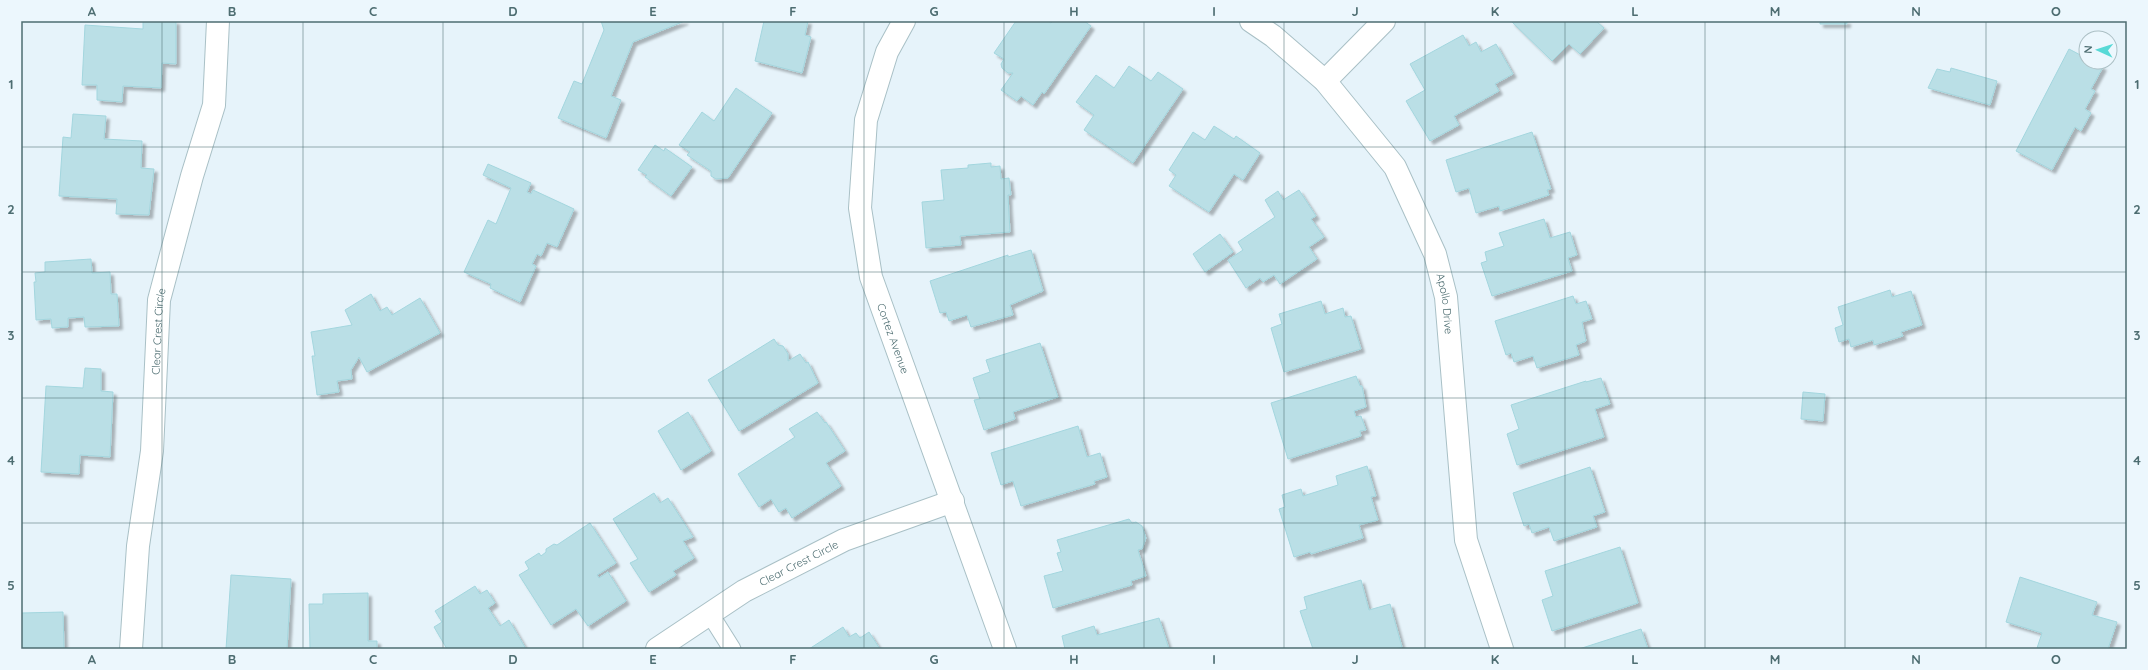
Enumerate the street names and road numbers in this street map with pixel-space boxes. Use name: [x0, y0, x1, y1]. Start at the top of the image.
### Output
street label: Apollo Drive: [1433, 272, 1456, 335]
street label: Clear Crest Circle: [149, 287, 169, 375]
street label: Cortez Avenue: [874, 301, 912, 376]
street label: Clear Crest Circle: [757, 537, 841, 589]

